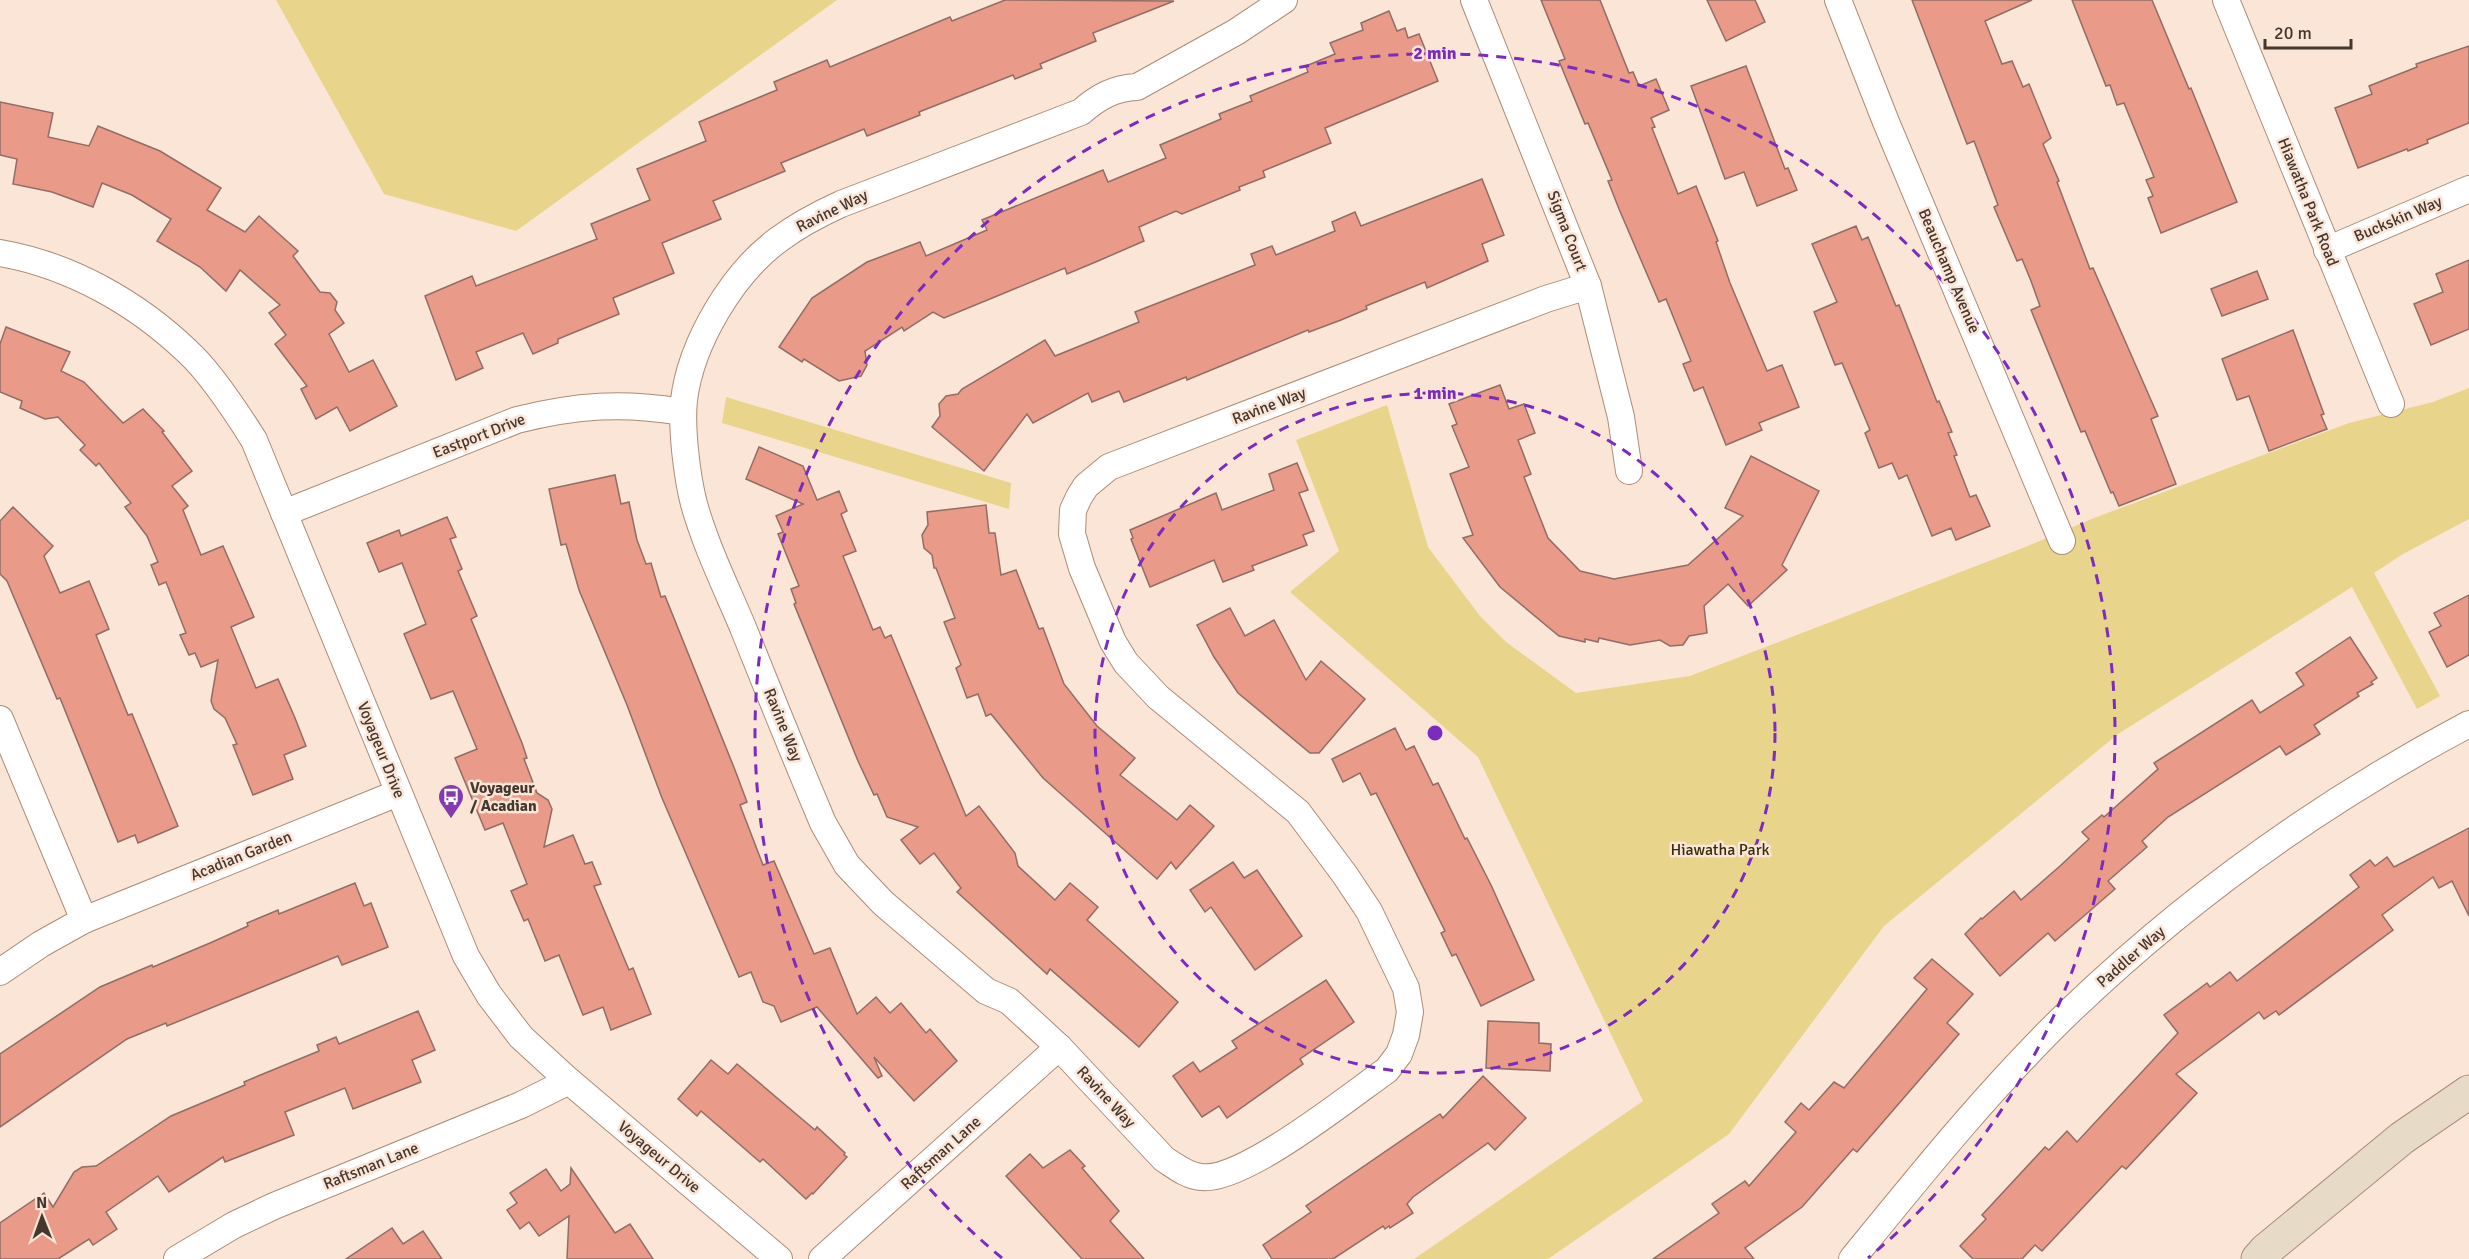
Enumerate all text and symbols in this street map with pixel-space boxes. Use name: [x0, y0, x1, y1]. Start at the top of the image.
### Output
scale bar: [2265, 12, 2350, 50]
text: 20 m: [2274, 22, 2312, 44]
text: 2 min: [1413, 42, 1457, 64]
street label: Hiawatha Park Road: [2273, 135, 2343, 269]
street label: Ravine Way: [793, 185, 872, 237]
street label: Sigma Court: [1543, 188, 1592, 274]
street label: Buckskin Way: [2351, 191, 2446, 247]
street label: Beauchamp Avenue: [1914, 206, 1984, 336]
text: 1 min: [1413, 382, 1457, 404]
street label: Ravine Way: [1229, 383, 1309, 429]
street label: Eastport Drive: [430, 409, 528, 463]
street label: Ravine Way: [759, 685, 807, 765]
street label: Voyageur Drive: [353, 699, 409, 801]
centre of rings: [1425, 723, 1445, 743]
place label: Voyageur / Acadian: [470, 778, 537, 816]
bus stop icon: Voyageur / Acadian: [436, 782, 466, 820]
street label: Acadian Garden: [187, 827, 295, 885]
park label: Hiawatha Park: [1670, 840, 1770, 860]
street label: Paddler Way: [2093, 922, 2170, 992]
street label: Ravine Way: [1072, 1062, 1140, 1133]
street label: Raftsman Lane: [897, 1112, 985, 1194]
street label: Voyageur Drive: [613, 1116, 705, 1198]
street label: Raftsman Lane: [320, 1138, 422, 1194]
north arrow: [12, 1187, 72, 1247]
text: N: [36, 1193, 47, 1213]

